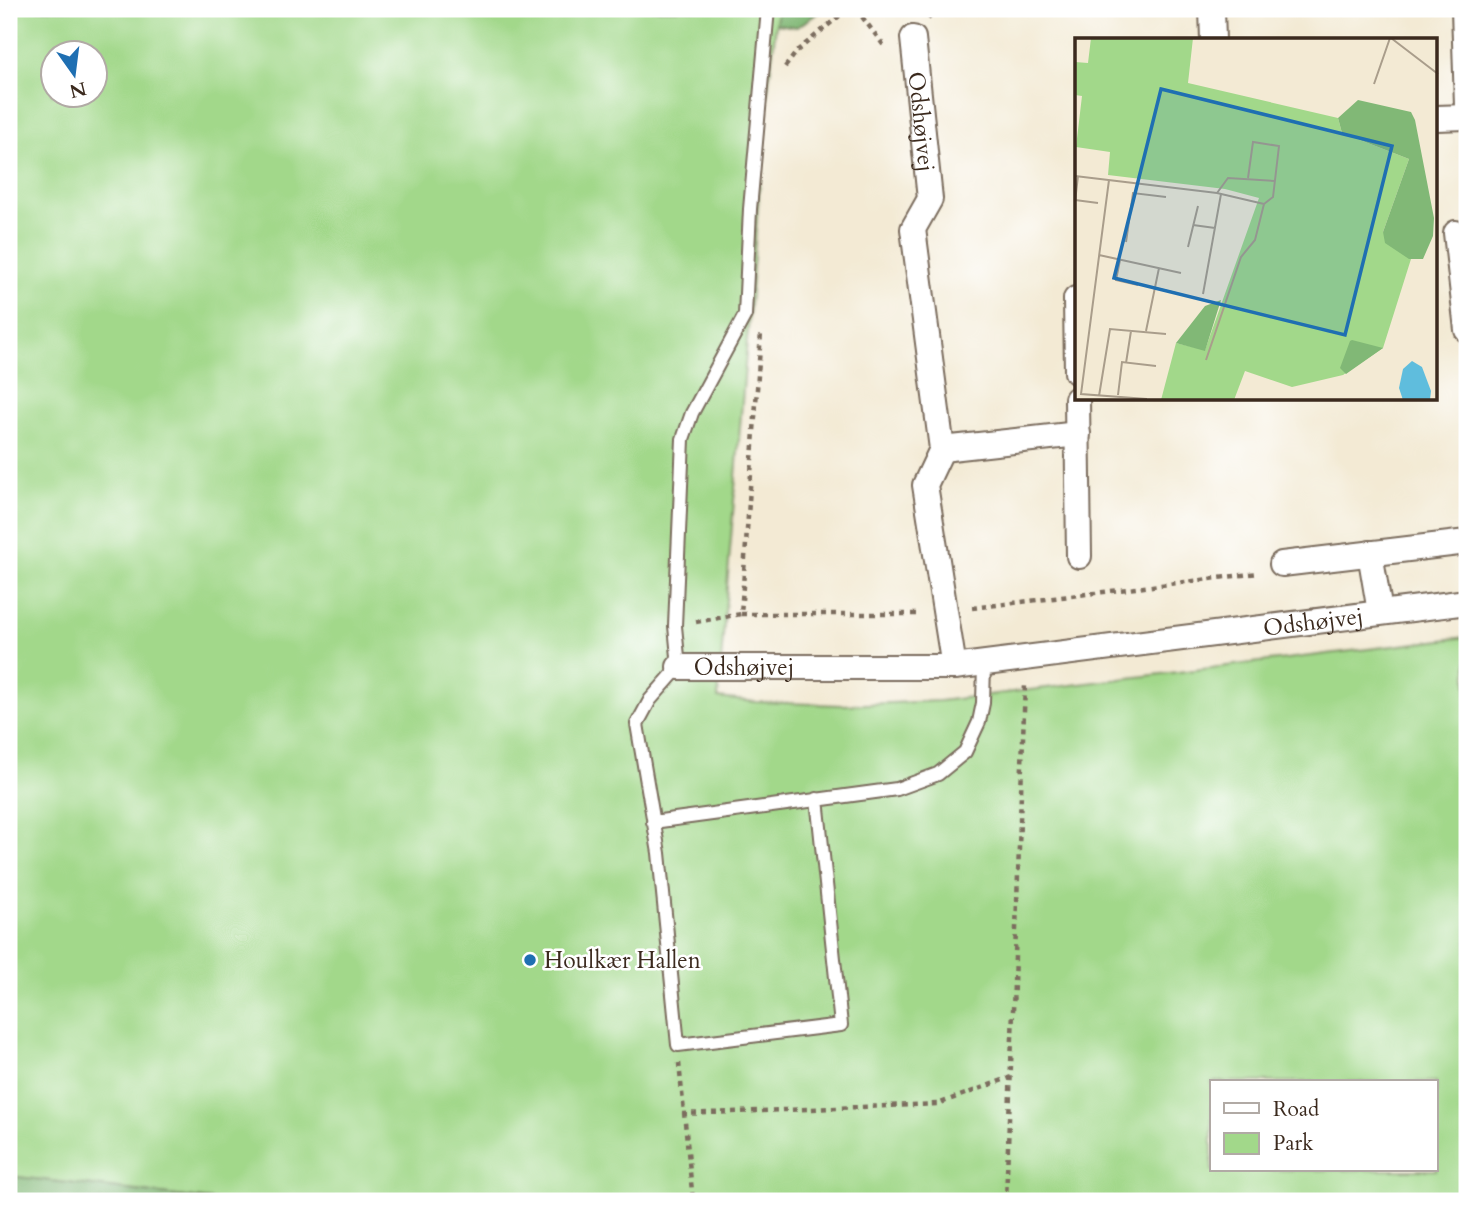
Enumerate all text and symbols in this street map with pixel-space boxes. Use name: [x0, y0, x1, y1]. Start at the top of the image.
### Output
north arrow: [38, 38, 108, 108]
inset map: [1075, 38, 1438, 401]
street label: Odshøjvej: [901, 70, 943, 173]
text: N: [66, 75, 89, 104]
street label: Odshøjvej: [1261, 600, 1365, 643]
street label: Odshøjvej: [694, 652, 794, 683]
place label: Houlkær Hallen: [544, 945, 701, 976]
marker: Houlkær Hallen: [522, 952, 538, 968]
legend: [1210, 1080, 1438, 1172]
text: Road: [1273, 1095, 1319, 1124]
text: Park: [1273, 1129, 1314, 1158]

